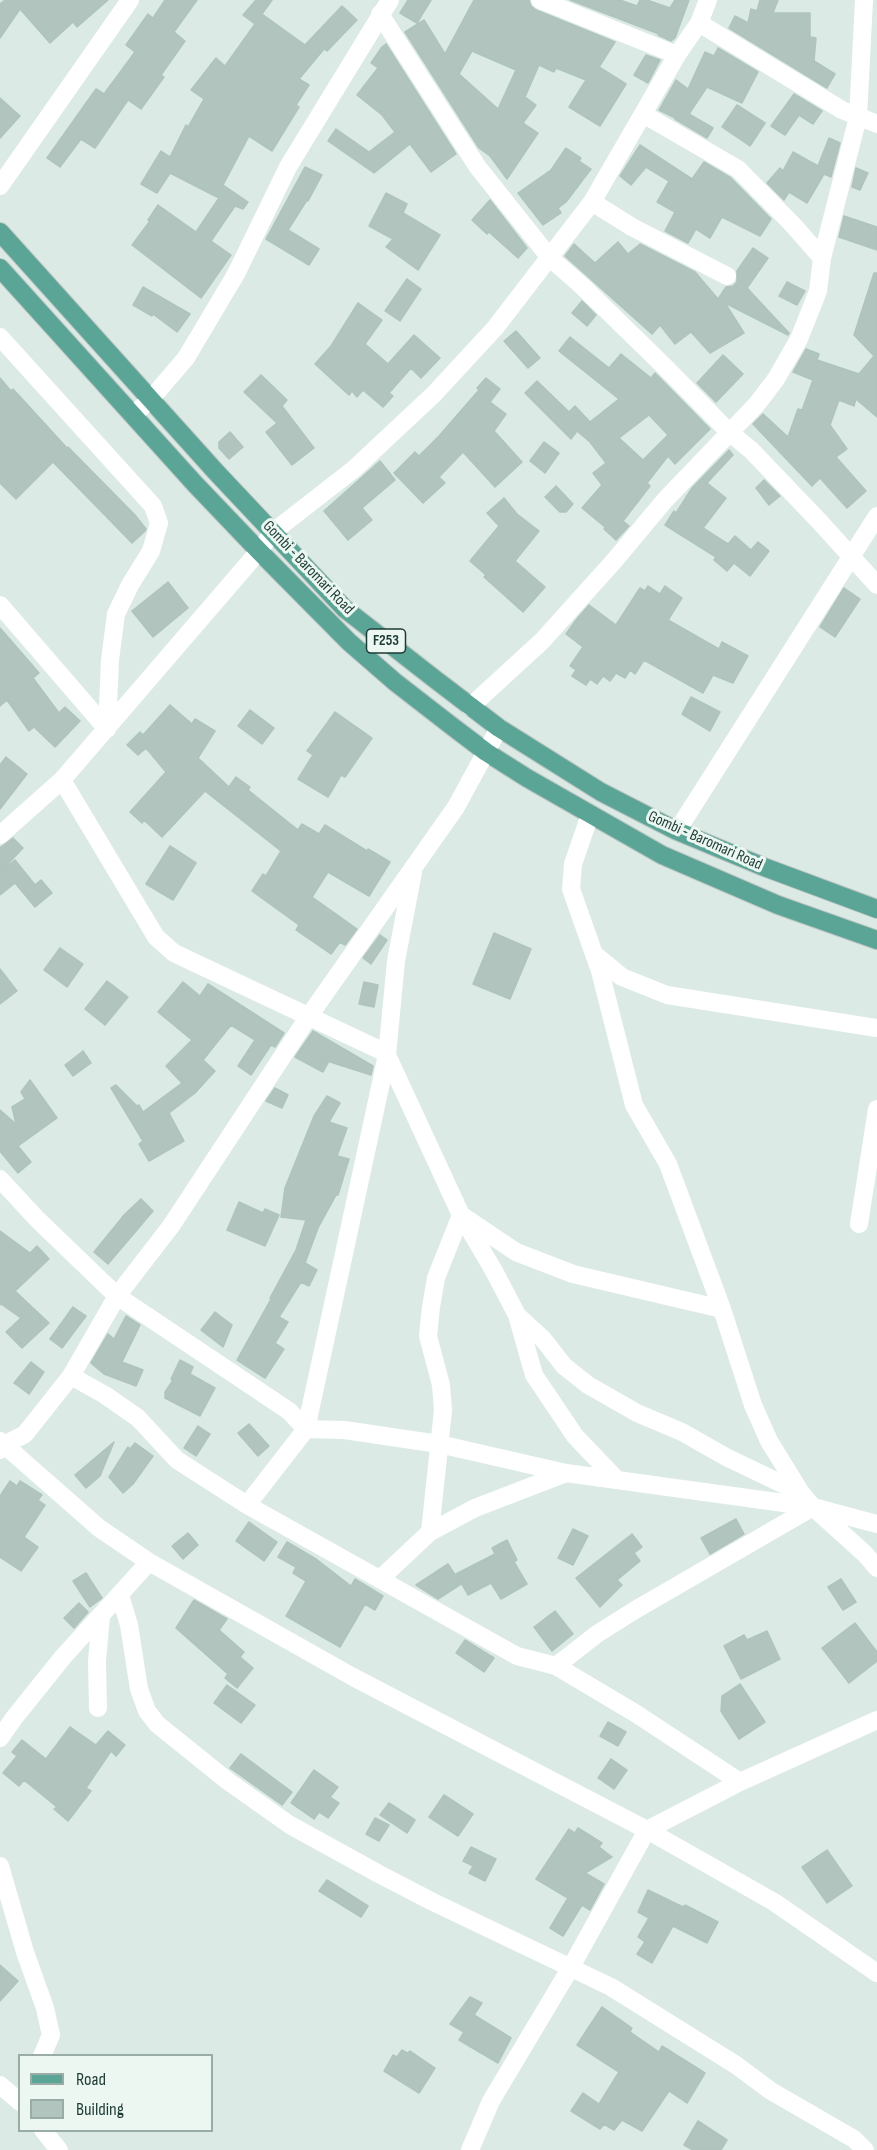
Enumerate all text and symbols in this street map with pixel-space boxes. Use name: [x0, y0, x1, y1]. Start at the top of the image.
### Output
street label: Gombi - Baromari Road: [258, 517, 358, 619]
road number: F253: [366, 629, 406, 653]
street label: Gombi - Baromari Road: [645, 807, 765, 875]
legend: [18, 2054, 213, 2132]
text: Road: [76, 2069, 106, 2090]
text: Building: [76, 2099, 124, 2120]

